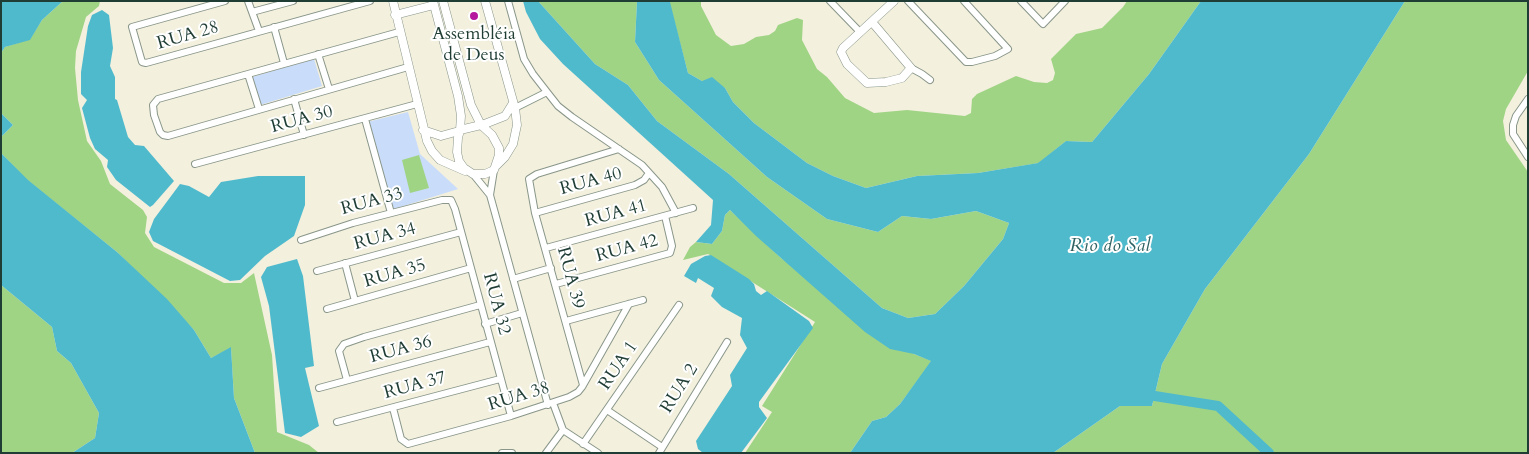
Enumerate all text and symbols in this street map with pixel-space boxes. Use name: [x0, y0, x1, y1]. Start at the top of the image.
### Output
marker: Assembléia de Deus: [468, 10, 480, 22]
street label: RUA 28: [155, 17, 221, 55]
place label: Assembléia de Deus: [432, 24, 516, 66]
street label: RUA 30: [269, 101, 335, 139]
street label: RUA 40: [558, 163, 624, 201]
street label: RUA 33: [339, 183, 405, 221]
street label: RUA 41: [583, 195, 649, 233]
street label: RUA 34: [352, 218, 418, 256]
street label: RUA 42: [594, 230, 660, 268]
water label: Rio do Sal: [1070, 236, 1150, 258]
street label: RUA 39: [551, 245, 589, 311]
street label: RUA 35: [362, 255, 428, 293]
street label: RUA 32: [477, 271, 515, 337]
street label: RUA 36: [368, 331, 434, 369]
street label: RUA 1: [595, 338, 643, 394]
street label: RUA 2: [657, 360, 703, 418]
street label: RUA 37: [382, 367, 448, 405]
street label: RUA 38: [486, 377, 552, 417]

